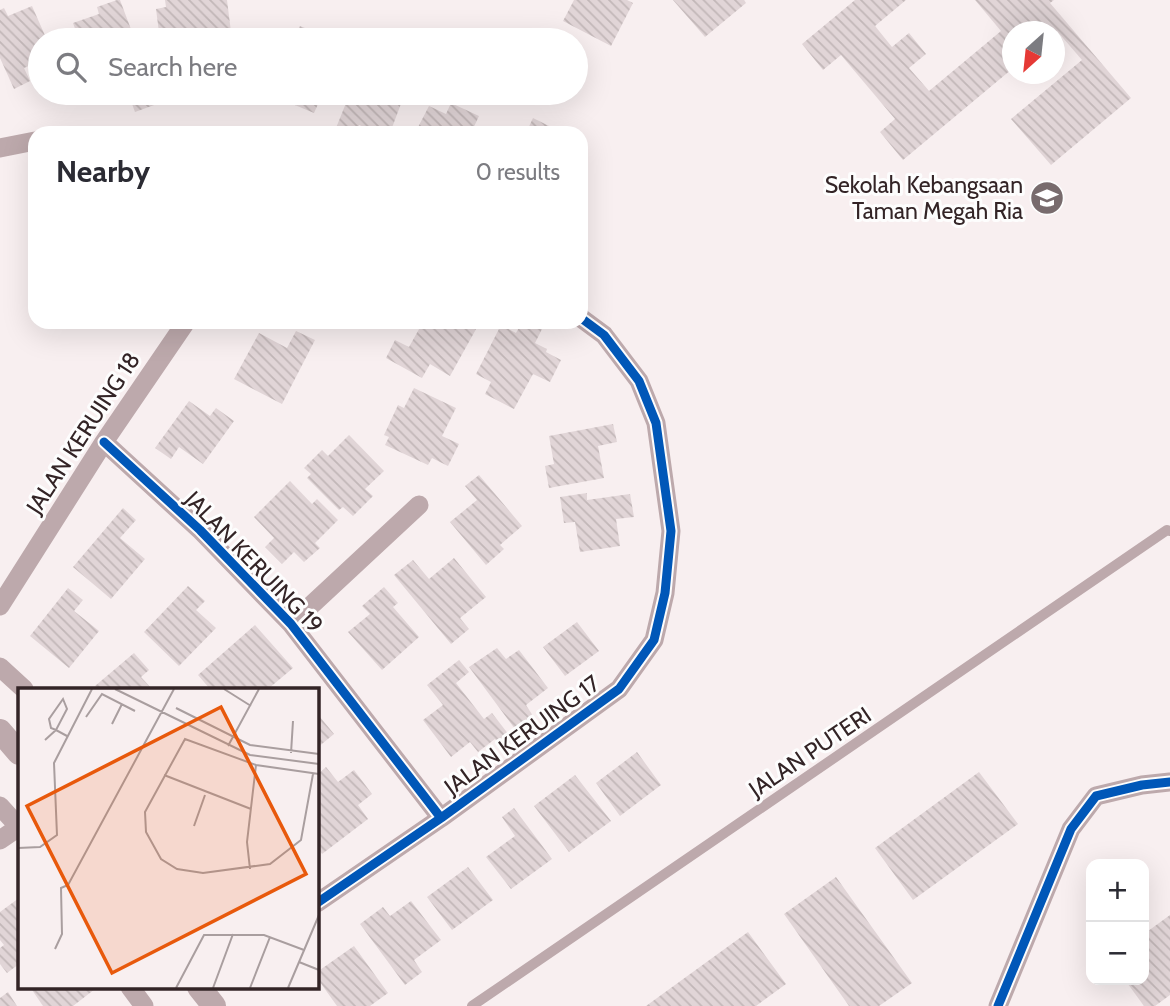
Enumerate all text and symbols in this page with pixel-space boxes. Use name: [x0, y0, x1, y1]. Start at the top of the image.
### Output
north arrow: [1002, 21, 1065, 84]
search box: [28, 28, 588, 105]
icon: search: [52, 48, 90, 86]
text: Search here: [108, 51, 237, 83]
text: Nearby: [56, 153, 150, 190]
text: 0 results: [476, 158, 560, 186]
place label: Sekolah Kebangsaan Taman Megah Ria: [825, 171, 1023, 225]
school or university icon: Sekolah Kebangsaan Taman Megah Ria: [1028, 179, 1066, 217]
street label: JALAN KERUING 18: [20, 347, 146, 520]
street label: JALAN KERUING 19: [178, 484, 329, 639]
street label: JALAN KERUING 17: [438, 669, 605, 801]
inset map: [18, 688, 318, 988]
street label: JALAN PUTERI: [743, 701, 877, 804]
map controls: [1086, 859, 1149, 985]
button: +: [1086, 859, 1149, 922]
button: −: [1086, 922, 1149, 985]

